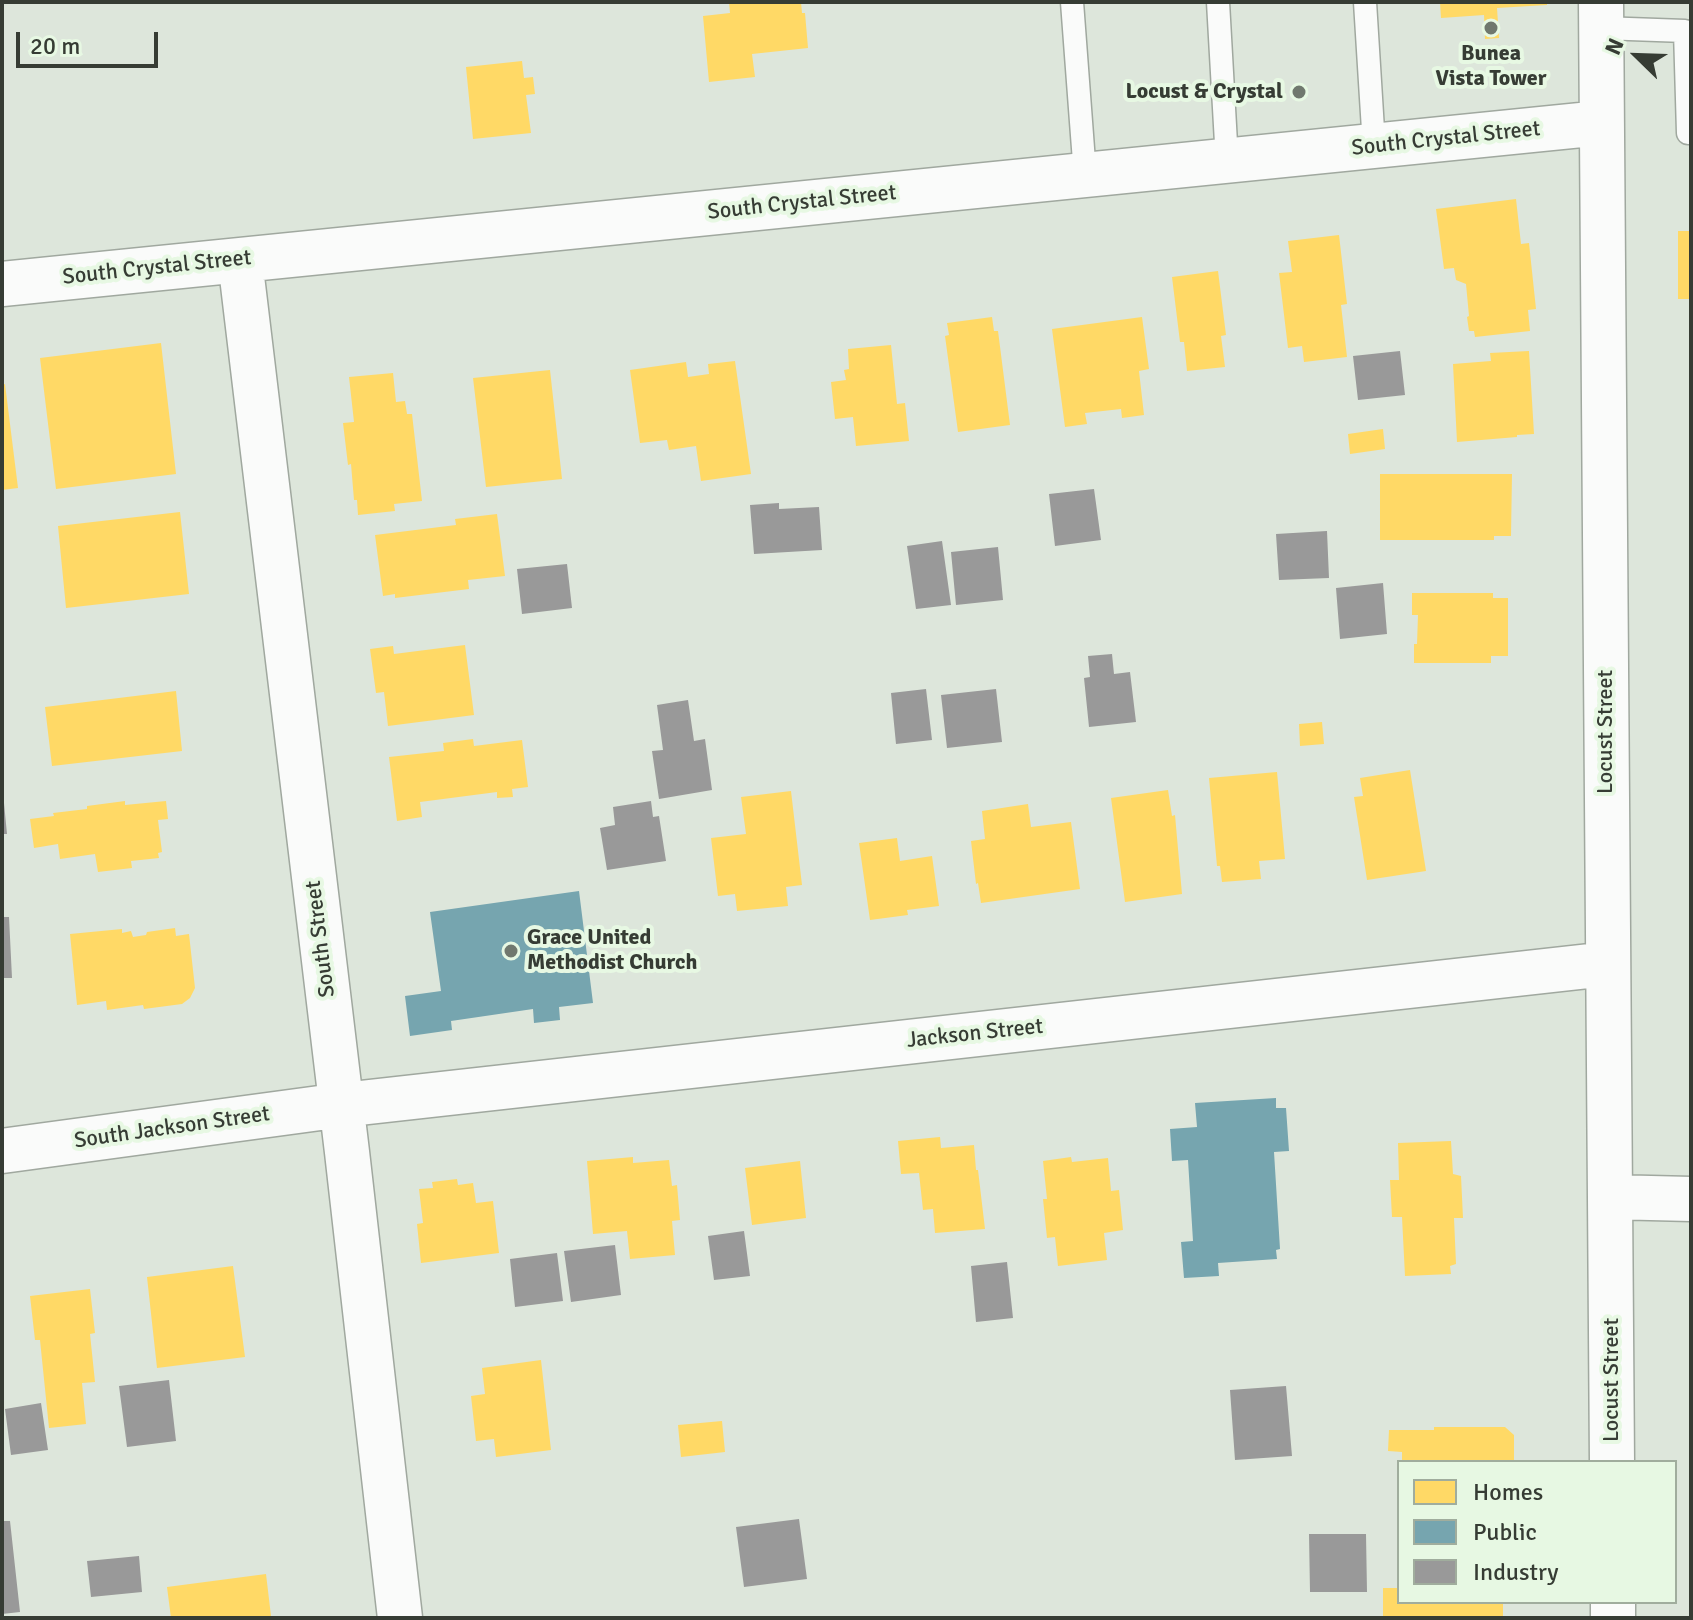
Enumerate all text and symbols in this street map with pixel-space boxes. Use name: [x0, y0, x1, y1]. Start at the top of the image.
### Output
scale bar: [20, 16, 162, 66]
north arrow: [1597, 16, 1677, 96]
marker: Bunea Vista Tower: [1482, 19, 1500, 37]
text: 20 m: [30, 31, 80, 61]
text: N: [1599, 34, 1630, 59]
place label: Bunea Vista Tower: [1436, 41, 1546, 92]
place label: Locust & Crystal: [1126, 79, 1283, 105]
marker: Locust & Crystal: [1290, 83, 1308, 101]
street label: South Crystal Street: [1350, 116, 1542, 162]
street label: South Crystal Street: [706, 180, 898, 226]
street label: South Crystal Street: [61, 245, 253, 291]
street label: Locust Street: [1593, 670, 1619, 794]
street label: South Street: [301, 879, 341, 999]
place label: Grace United Methodist Church: [527, 925, 697, 976]
marker: Grace United Methodist Church: [502, 942, 520, 960]
street label: Jackson Street: [906, 1014, 1044, 1054]
street label: South Jackson Street: [73, 1101, 271, 1155]
street label: Locust Street: [1599, 1318, 1625, 1442]
legend: [1397, 1460, 1677, 1604]
text: Homes: [1473, 1477, 1543, 1507]
text: Public: [1473, 1517, 1537, 1547]
text: Industry: [1473, 1557, 1559, 1587]

